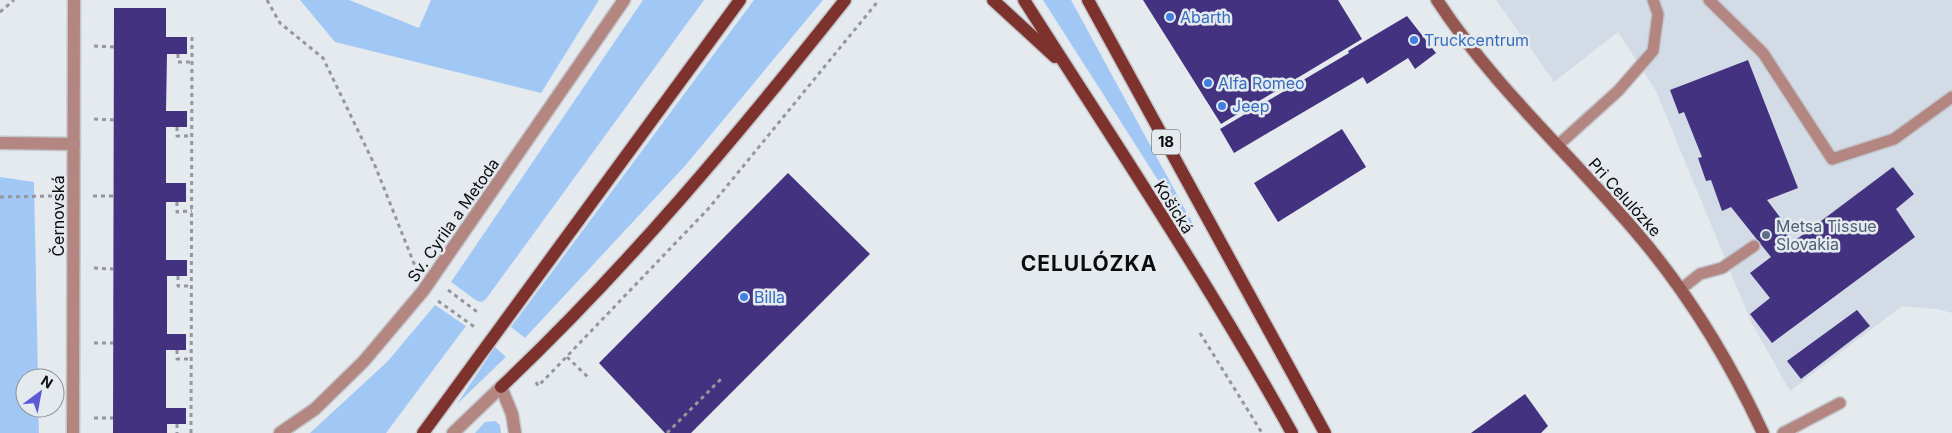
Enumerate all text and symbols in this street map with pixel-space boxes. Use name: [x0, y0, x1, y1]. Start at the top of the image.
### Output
place label: Abarth: [1180, 7, 1231, 27]
marker: Abarth: [1164, 11, 1176, 23]
place label: Truckcentrum: [1424, 30, 1529, 50]
marker: Truckcentrum: [1408, 34, 1420, 46]
place label: Alfa Romeo: [1218, 73, 1305, 93]
marker: Alfa Romeo: [1202, 77, 1214, 89]
place label: Jeep: [1232, 96, 1270, 116]
marker: Jeep: [1216, 100, 1228, 112]
road number: 18: [1152, 130, 1180, 154]
street label: Sv. Cyrila a Metoda: [403, 154, 503, 286]
street label: Pri Celulózke: [1584, 154, 1666, 240]
street label: Černovská: [48, 175, 68, 257]
street label: Košická: [1150, 177, 1198, 237]
place label: Metsa Tissue Slovakia: [1776, 216, 1877, 254]
marker: Metsa Tissue Slovakia: [1760, 229, 1772, 241]
district label: CELULÓZKA: [1021, 250, 1157, 276]
place label: Billa: [754, 287, 785, 307]
marker: Billa: [738, 291, 750, 303]
north arrow: [15, 368, 65, 418]
text: N: [38, 372, 56, 392]

